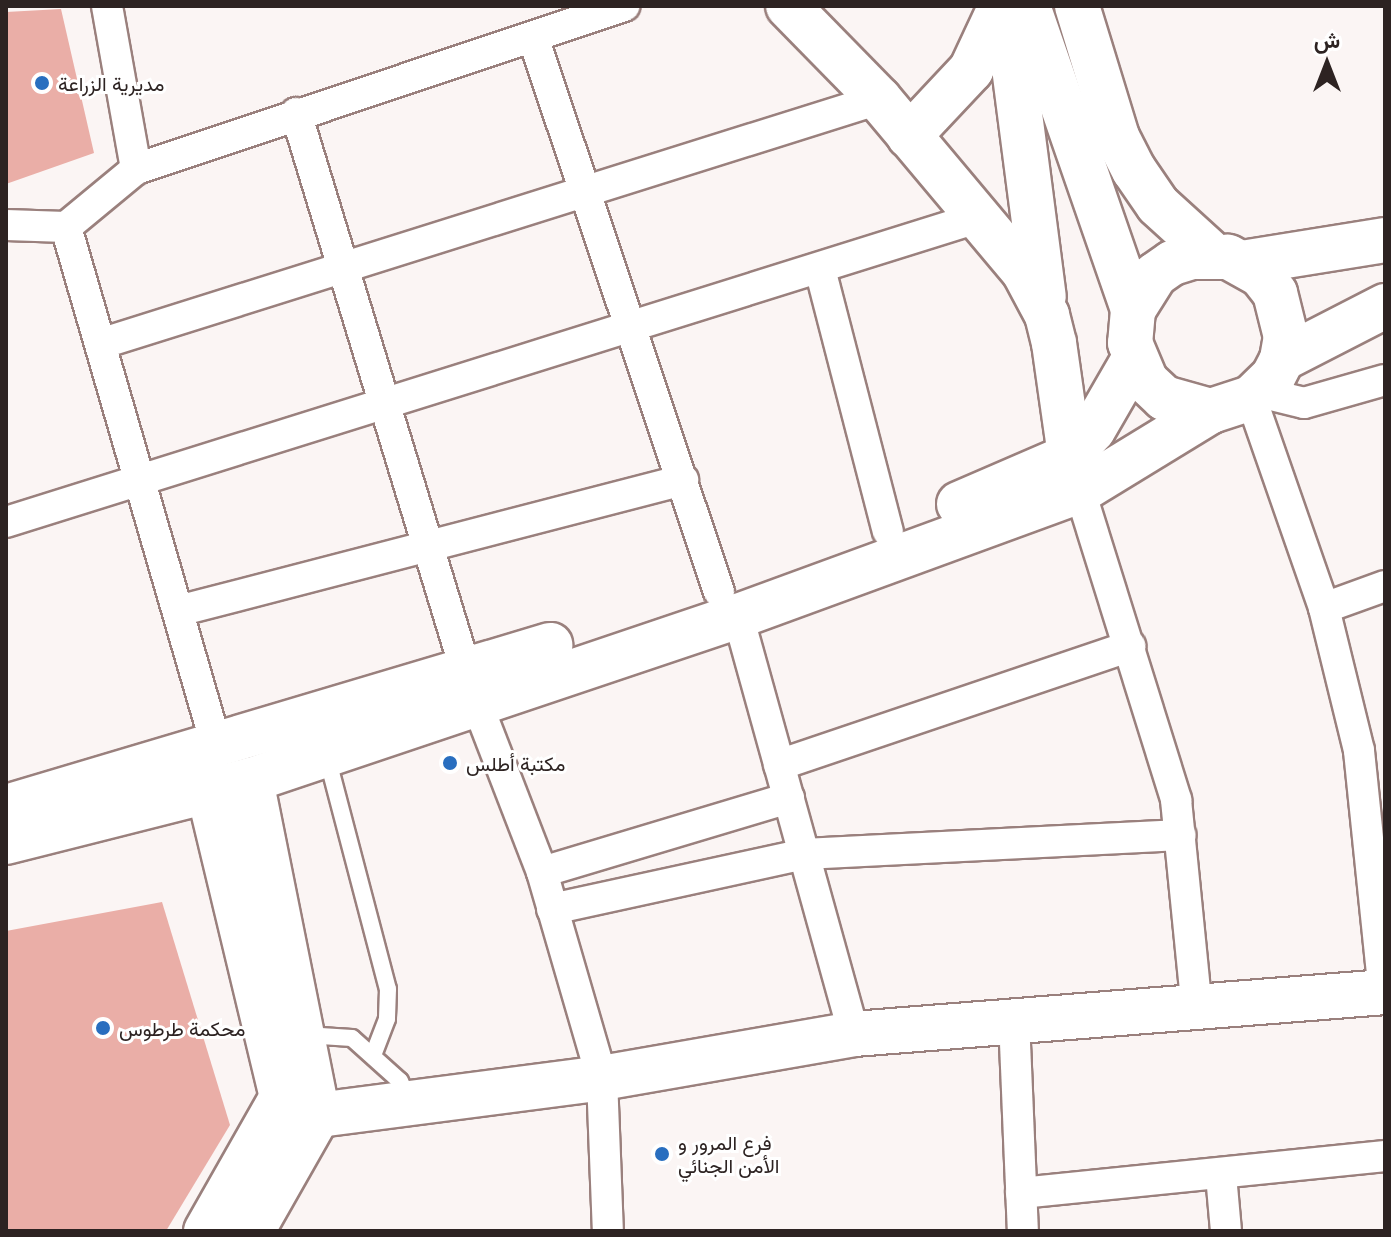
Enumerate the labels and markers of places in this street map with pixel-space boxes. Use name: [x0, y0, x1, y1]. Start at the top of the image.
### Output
place label: مديرية الزراعة: [58, 71, 164, 95]
marker: مديرية الزراعة: [33, 74, 51, 92]
place label: مكتبة أطلس: [466, 751, 565, 775]
marker: مكتبة أطلس: [441, 754, 459, 772]
place label: محكمة طرطوس: [119, 1016, 245, 1040]
marker: محكمة طرطوس: [94, 1019, 112, 1037]
place label: فرع المرور و الأمن الجنائي: [678, 1130, 779, 1177]
marker: فرع المرور و الأمن الجنائي: [653, 1145, 671, 1163]

